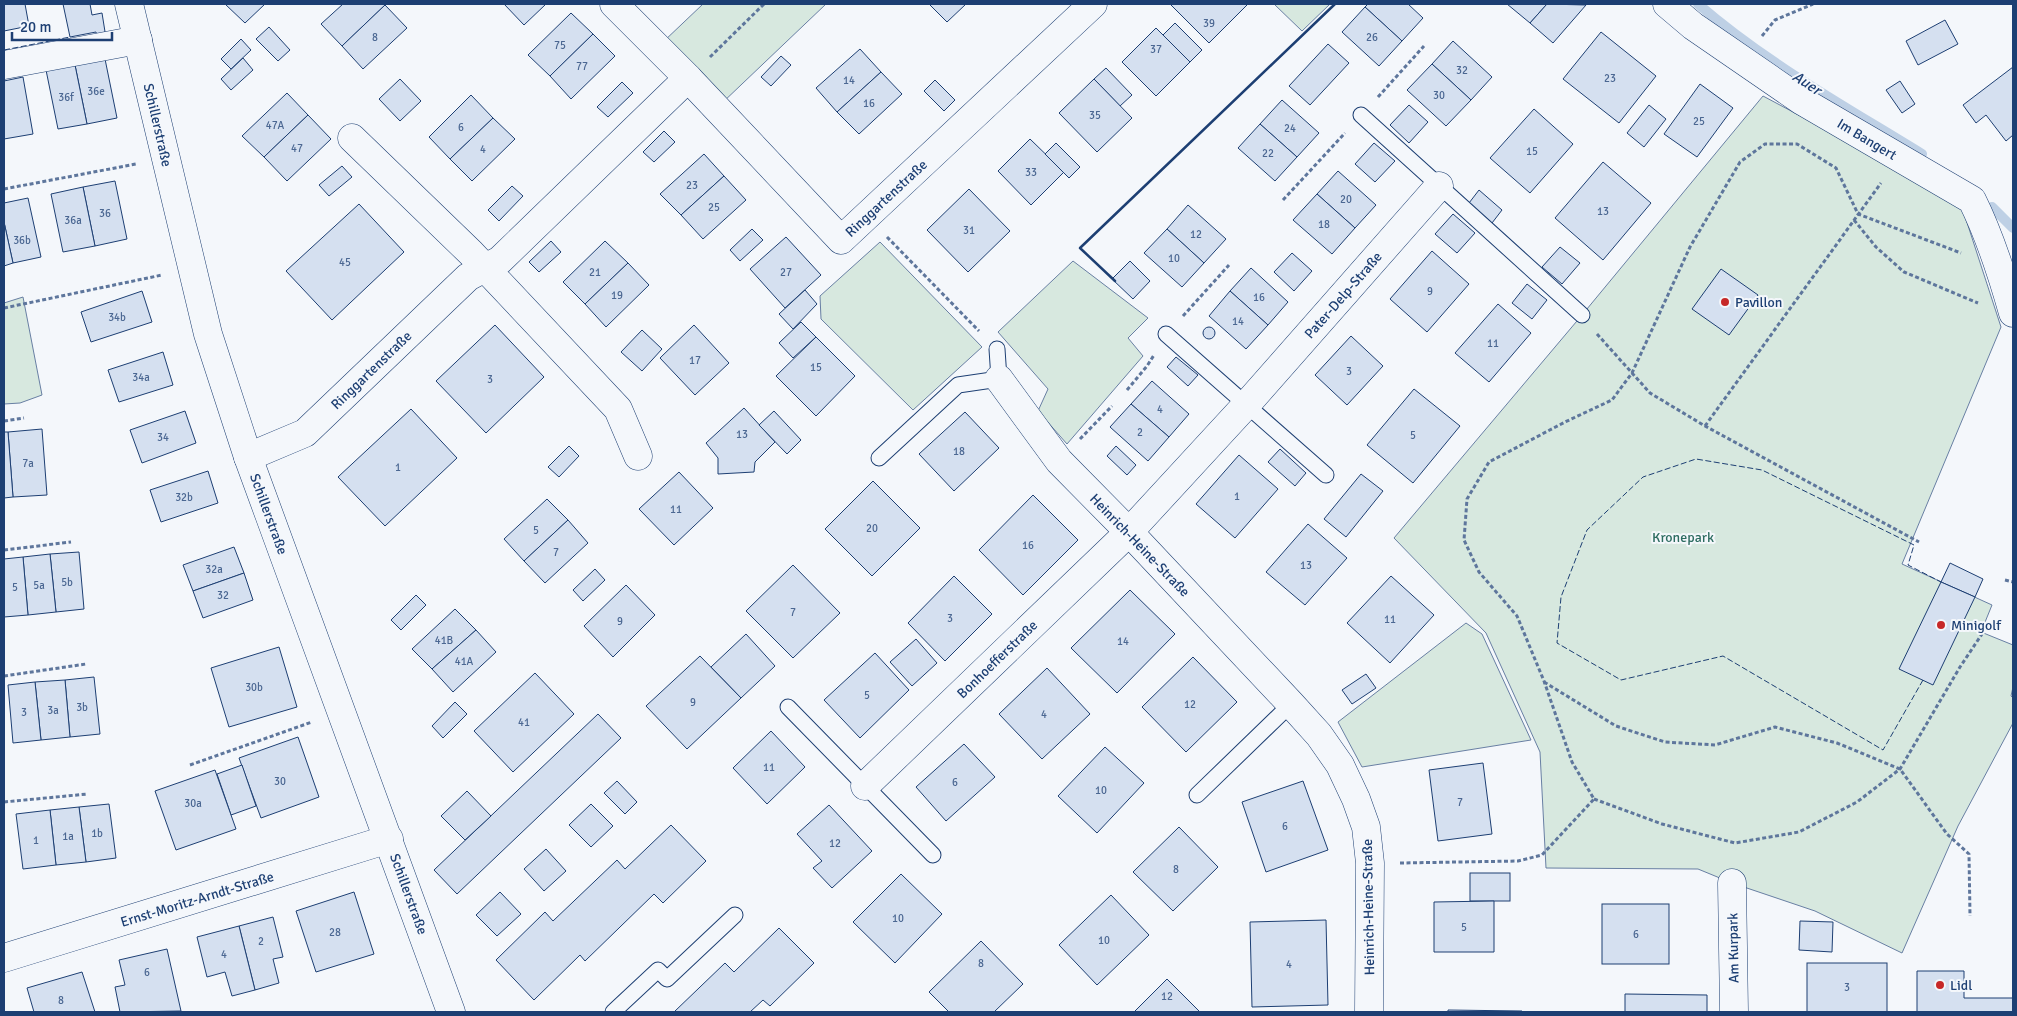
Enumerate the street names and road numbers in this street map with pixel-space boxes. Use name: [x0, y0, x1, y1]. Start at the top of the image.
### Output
street label: Schillerstraße: [140, 82, 175, 168]
street label: Im Bangert: [1834, 115, 1900, 164]
street label: Ringgartenstraße: [842, 156, 931, 241]
street label: Pater-Delp-Straße: [1301, 248, 1386, 342]
street label: Ringgartenstraße: [327, 328, 415, 413]
street label: Schillerstraße: [246, 471, 291, 557]
street label: Heinrich-Heine-Straße: [1086, 490, 1193, 600]
street label: Bonhoefferstraße: [954, 617, 1041, 702]
street label: Heinrich-Heine-Straße: [1359, 839, 1378, 975]
street label: Schillerstraße: [386, 851, 431, 937]
street label: Ernst-Moritz-Arndt-Straße: [118, 868, 276, 931]
street label: Am Kurpark: [1724, 913, 1743, 983]

